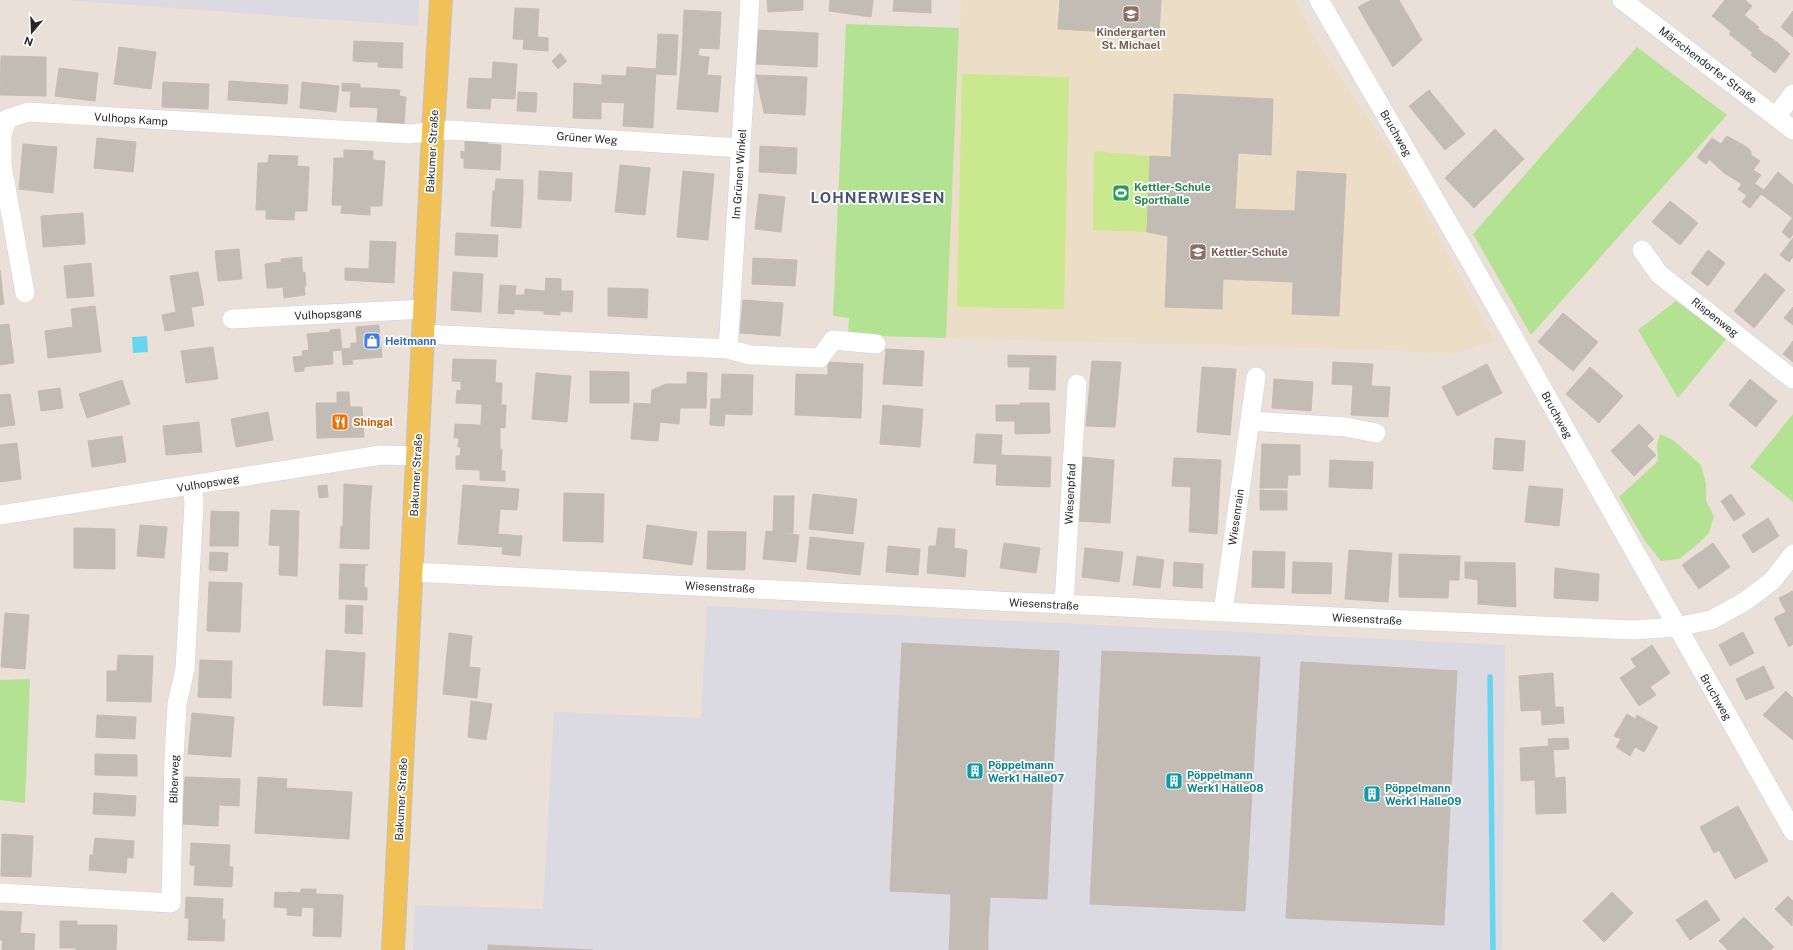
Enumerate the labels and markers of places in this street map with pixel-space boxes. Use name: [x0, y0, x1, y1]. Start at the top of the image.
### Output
school or university icon: Kindergarten St. Michael: [1121, 4, 1141, 24]
place label: Kindergarten St. Michael: [1096, 26, 1166, 51]
place label: Kettler-Schule Sporthalle: [1134, 181, 1211, 206]
sports icon: Kettler-Schule Sporthalle: [1111, 183, 1131, 203]
school or university icon: Kettler-Schule: [1188, 242, 1208, 262]
place label: Kettler-Schule: [1211, 246, 1288, 258]
shop icon: Heitmann: [362, 331, 382, 351]
place label: Heitmann: [385, 335, 436, 347]
restaurant icon: Shingal: [330, 412, 350, 432]
place label: Shingal: [353, 416, 394, 428]
place label: Pöppelmann Werk1 Halle07: [988, 759, 1064, 784]
building icon: Pöppelmann Werk1 Halle07: [965, 761, 985, 781]
place label: Pöppelmann Werk1 Halle08: [1187, 769, 1264, 794]
building icon: Pöppelmann Werk1 Halle08: [1164, 771, 1184, 791]
place label: Pöppelmann Werk1 Halle09: [1385, 782, 1462, 807]
building icon: Pöppelmann Werk1 Halle09: [1362, 784, 1382, 804]

